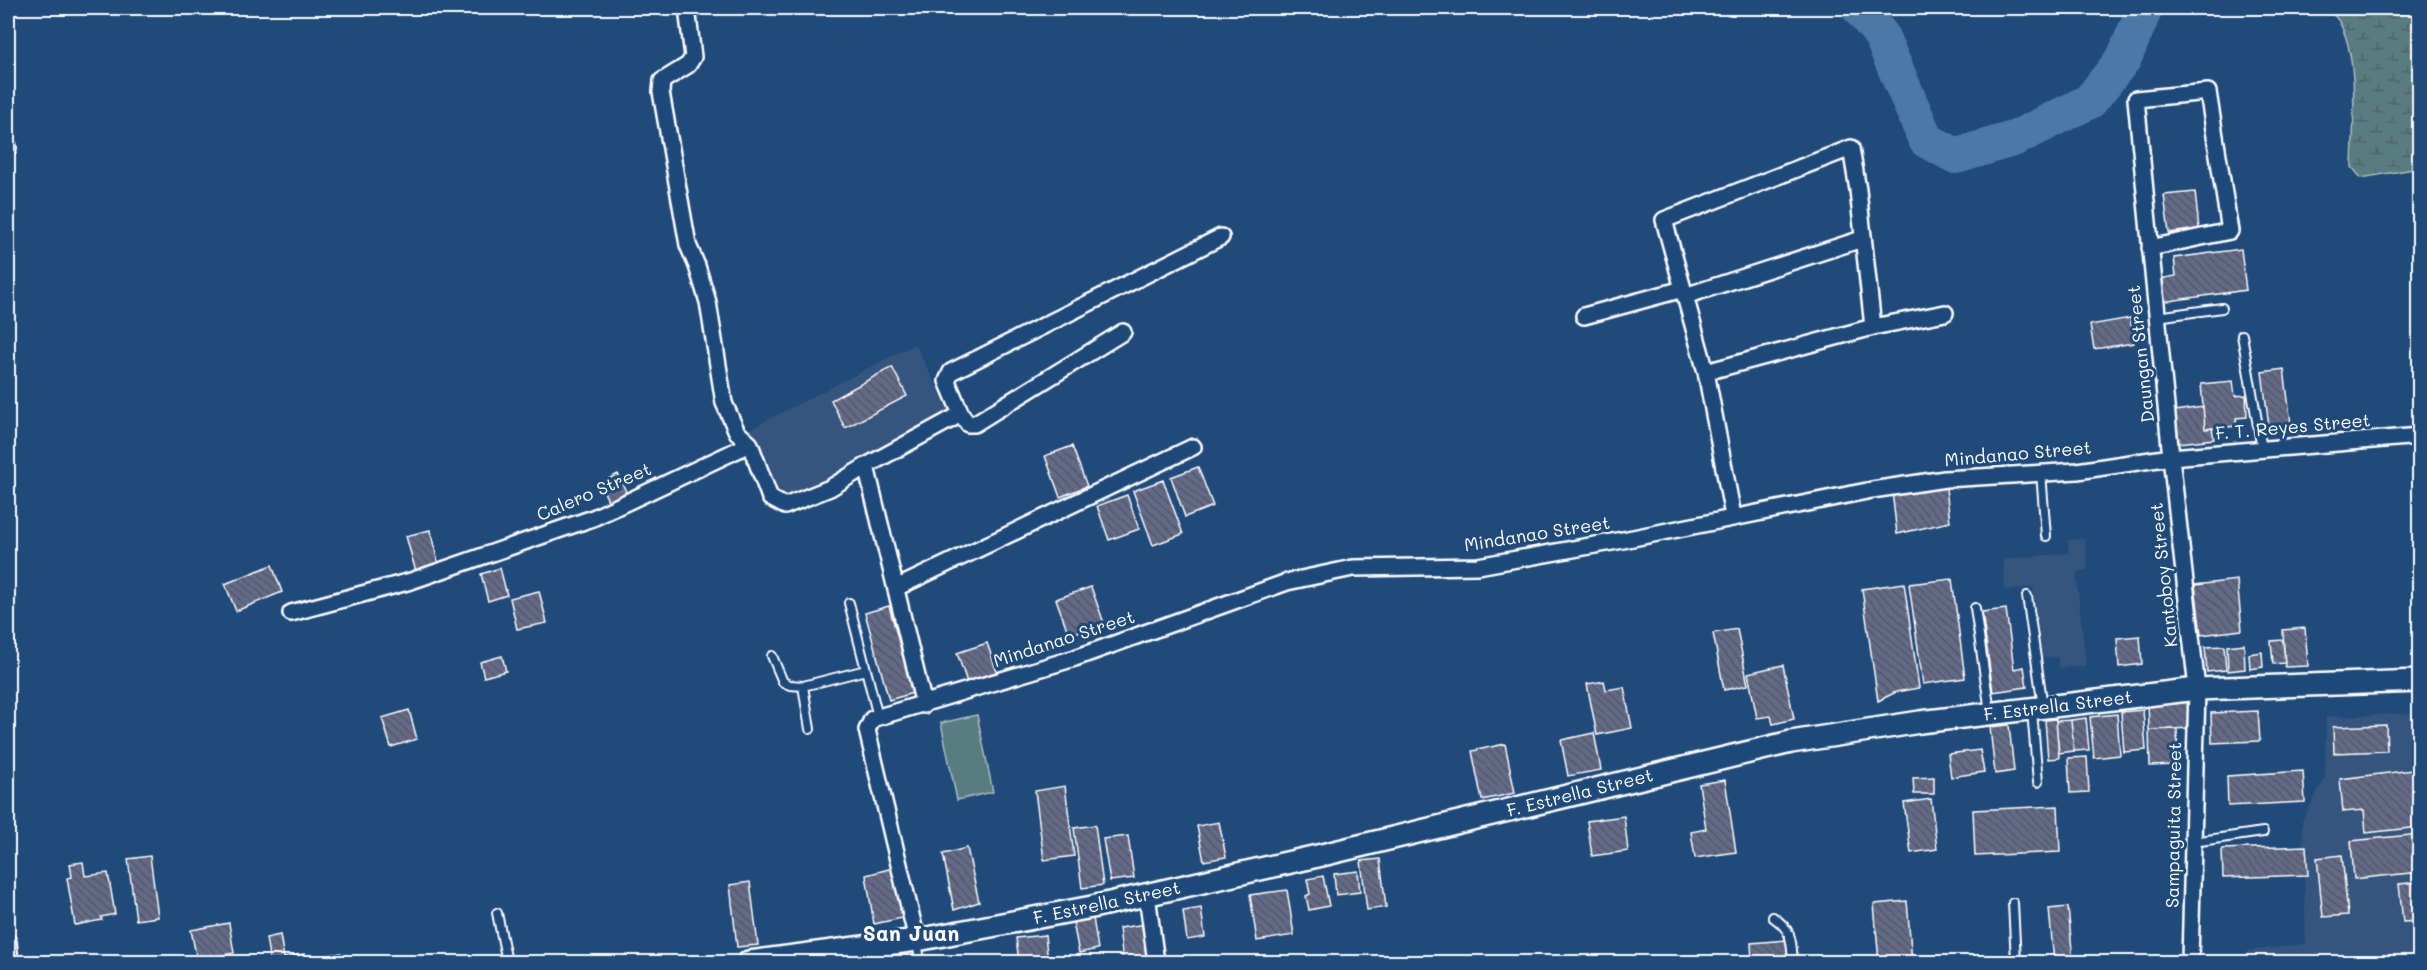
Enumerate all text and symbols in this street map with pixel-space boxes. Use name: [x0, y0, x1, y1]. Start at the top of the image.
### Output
street label: Daungan Street: [2121, 284, 2159, 424]
street label: F. T. Reyes Street: [2214, 407, 2371, 445]
street label: Mindanao Street: [1943, 435, 2092, 471]
street label: Calero Street: [533, 456, 655, 526]
street label: Kantoboy Street: [2143, 502, 2183, 649]
street label: Mindanao Street: [1462, 510, 1612, 556]
street label: Mindanao Street: [990, 604, 1137, 672]
street label: F. Estrella Street: [1982, 684, 2134, 726]
street label: Sampaguita Street: [2160, 742, 2186, 908]
street label: F. Estrella Street: [1504, 762, 1655, 822]
street label: F. Estrella Street: [1031, 875, 1183, 929]
district label: San Juan: [863, 919, 959, 946]

